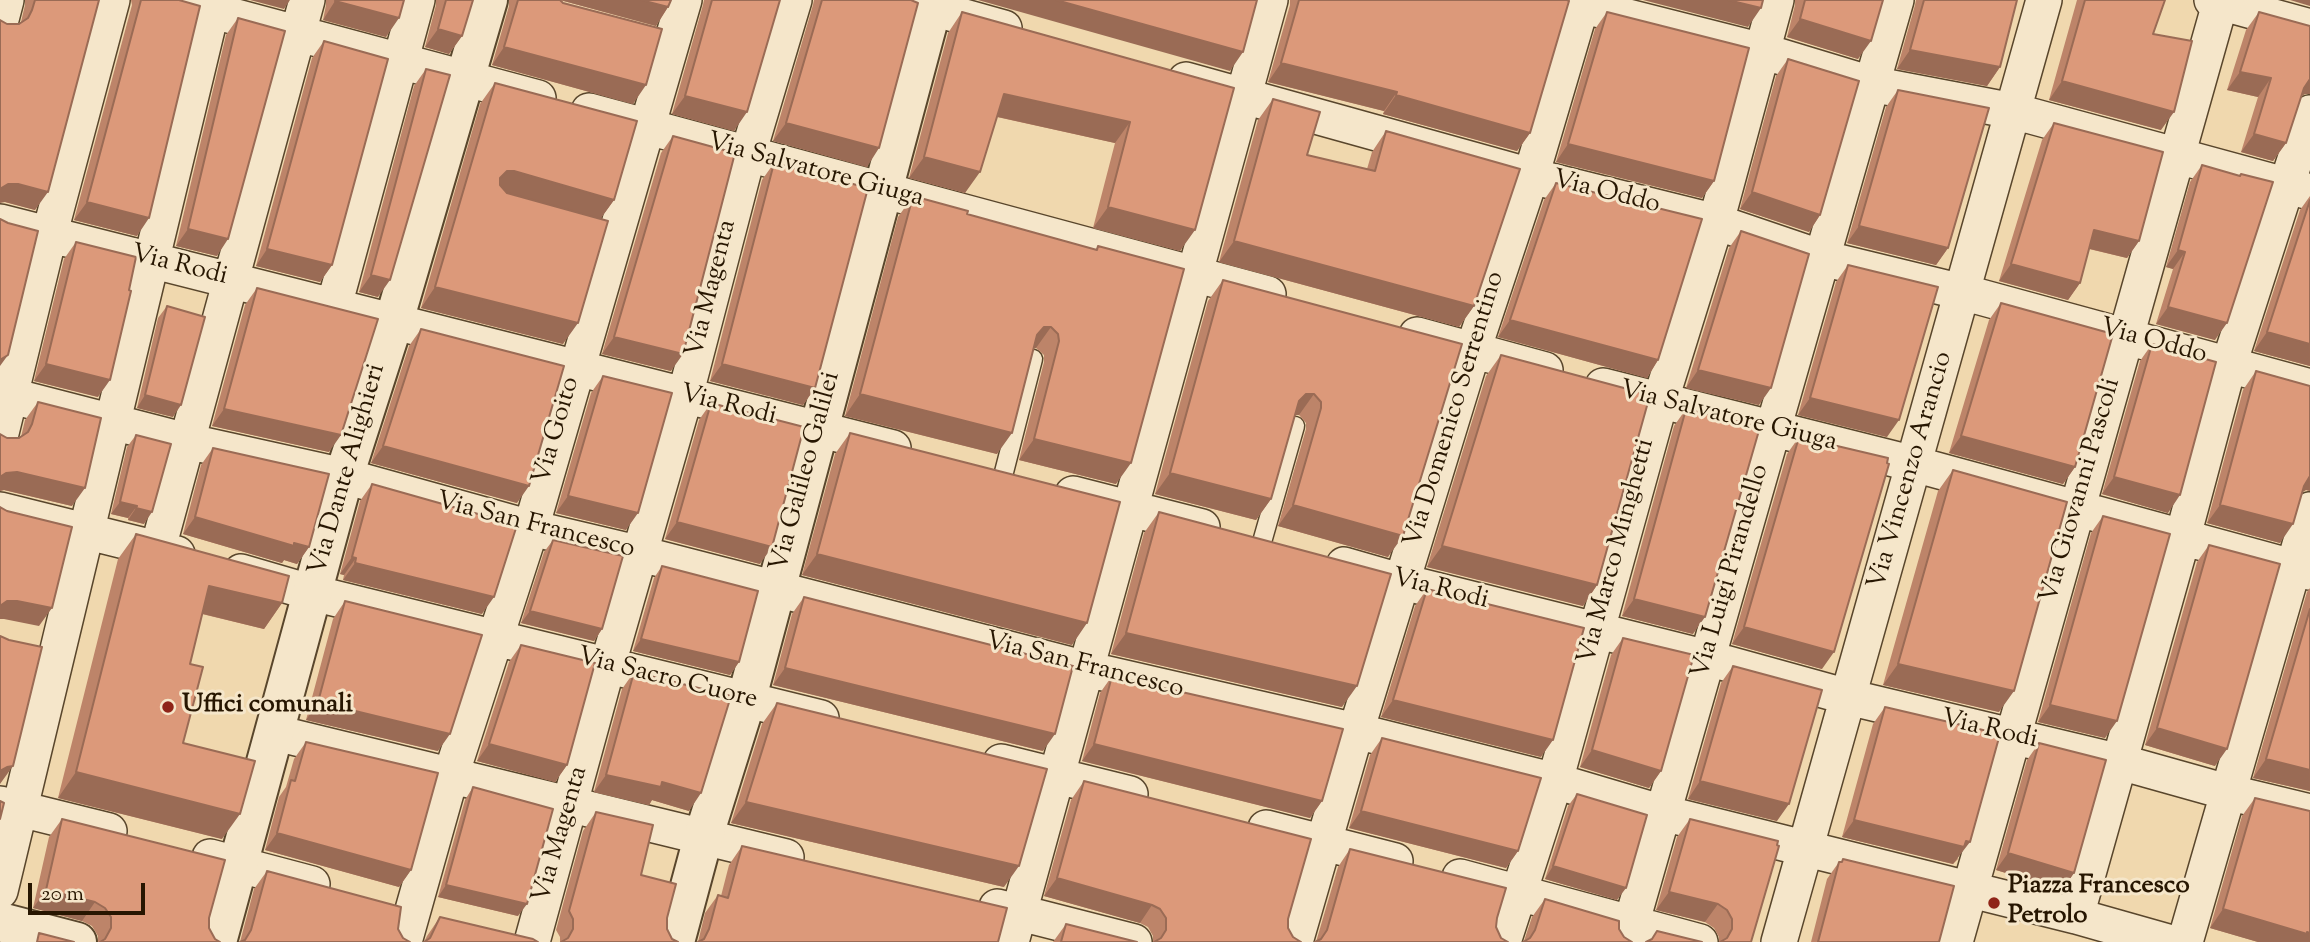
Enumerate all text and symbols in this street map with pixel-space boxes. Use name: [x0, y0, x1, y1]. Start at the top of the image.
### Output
street label: Via Salvatore Giuga: [703, 128, 927, 216]
street label: Via Oddo: [1549, 166, 1663, 222]
street label: Via Magenta: [681, 217, 745, 361]
street label: Via Rodi: [127, 240, 231, 294]
street label: Via Domenico Serrentino: [1399, 268, 1513, 552]
street label: Via Oddo: [2096, 314, 2210, 372]
street label: Via Vincenzo Arancio: [1863, 349, 1961, 593]
street label: Via Dante Alighieri: [304, 361, 394, 579]
street label: Via Galileo Galilei: [765, 369, 849, 575]
street label: Via Goito: [528, 374, 588, 488]
street label: Via Giovanni Pascoli: [2035, 375, 2129, 607]
street label: Via Salvatore Giuga: [1616, 376, 1840, 460]
street label: Via Rodi: [676, 380, 780, 434]
street label: Via Marco Minghetti: [1573, 436, 1663, 668]
street label: Via Luigi Pirandello: [1687, 461, 1777, 683]
street label: Via San Francesco: [432, 487, 638, 567]
street label: Via Rodi: [1388, 564, 1492, 618]
street label: Via San Francesco: [981, 627, 1187, 707]
street label: Via Sacro Cuore: [574, 643, 760, 717]
place label: Uffici comunali: [182, 691, 353, 723]
marker: Uffici comunali: [160, 699, 176, 715]
street label: Via Rodi: [1937, 705, 2041, 757]
street label: Via Magenta: [528, 763, 596, 907]
scale bar: [32, 869, 149, 913]
place label: Piazza Francesco Petrolo: [2008, 872, 2190, 934]
text: 20 m: [41, 880, 84, 910]
marker: Piazza Francesco Petrolo: [1986, 895, 2002, 911]

